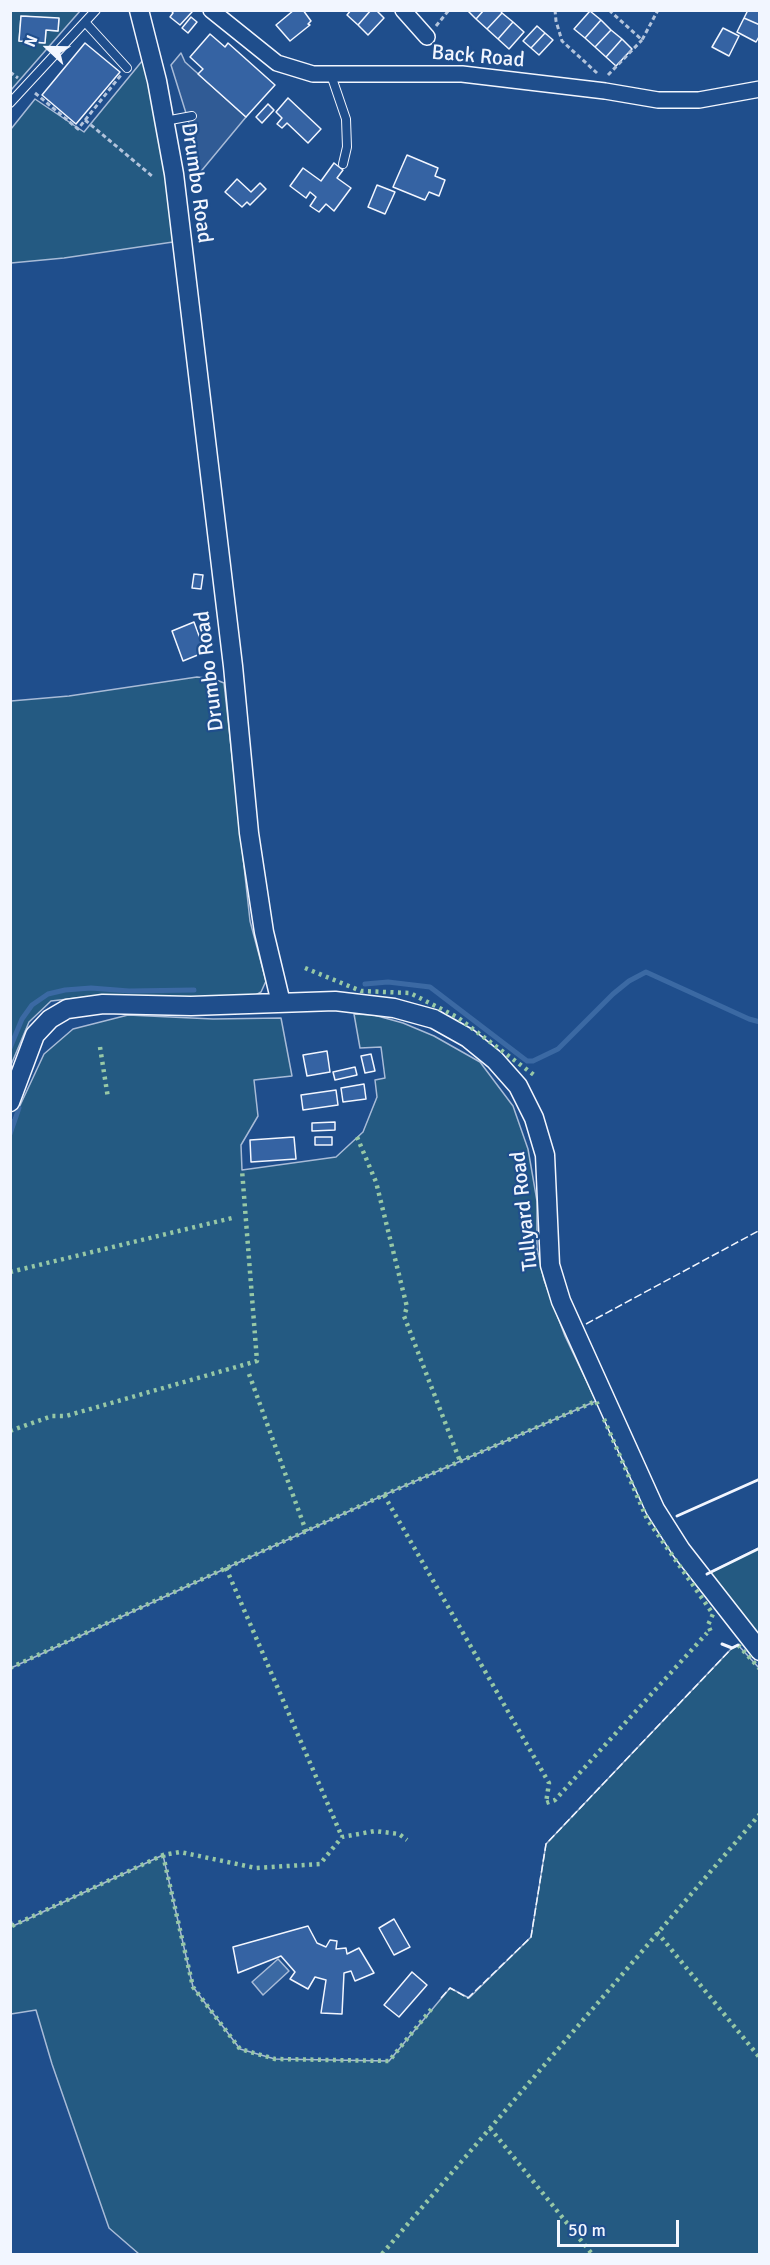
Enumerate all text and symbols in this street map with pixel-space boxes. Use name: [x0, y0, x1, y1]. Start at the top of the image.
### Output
north arrow: [18, 18, 78, 78]
text: N: [20, 32, 43, 50]
street label: Back Road: [430, 40, 526, 74]
street label: Drumbo Road: [175, 121, 217, 245]
street label: Drumbo Road: [190, 609, 230, 733]
street label: Tullyard Road: [506, 1150, 544, 1272]
scale bar: [560, 2208, 682, 2246]
text: 50 m: [568, 2219, 606, 2241]

